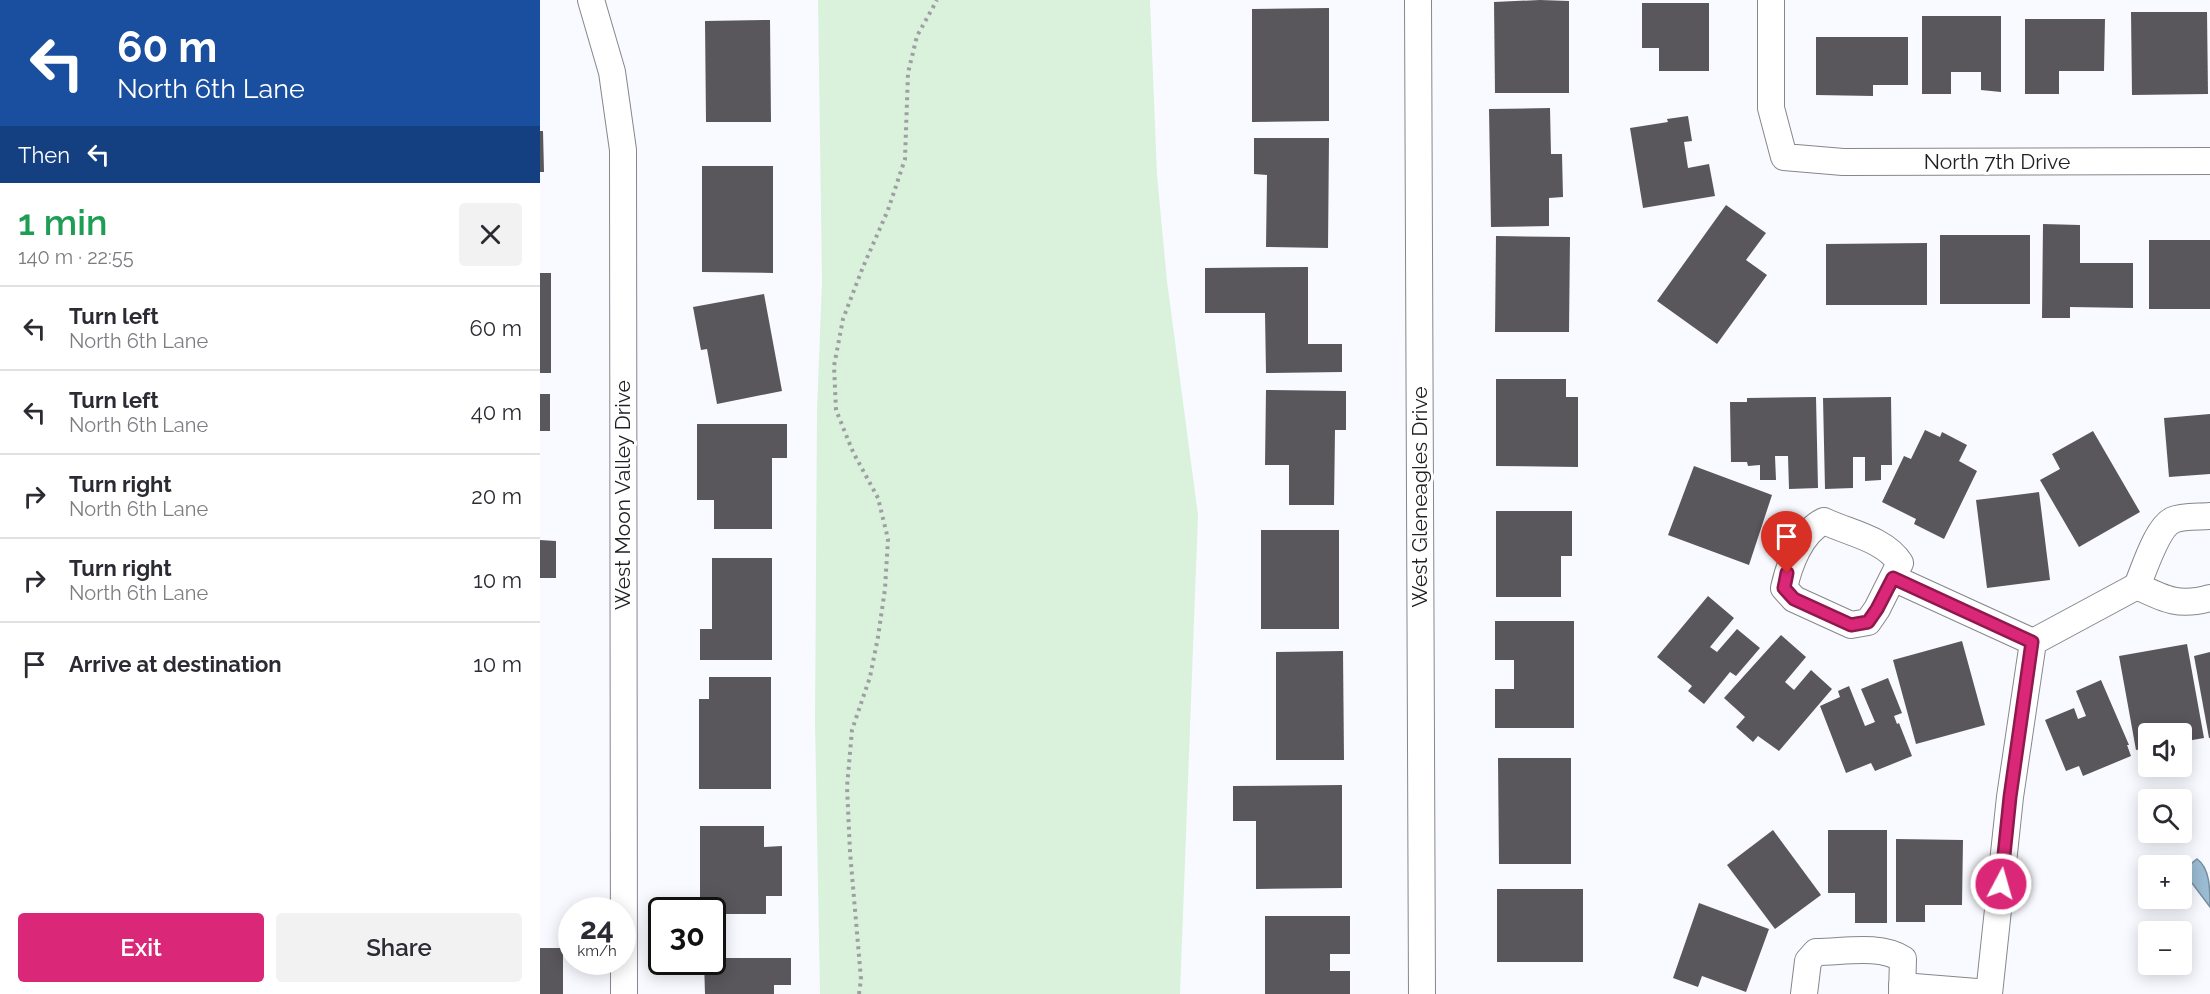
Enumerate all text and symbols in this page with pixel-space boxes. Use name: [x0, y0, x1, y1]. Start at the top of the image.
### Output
text: 60 m: [117, 23, 217, 72]
icon: left: [18, 24, 96, 102]
text: North 6th Lane: [117, 73, 305, 104]
icon: left: [82, 138, 115, 171]
text: Then: [18, 142, 70, 168]
street label: North 7th Drive: [1924, 149, 2070, 174]
text: 1 min: [18, 201, 107, 243]
button: close: [459, 203, 522, 266]
text: 140 m · 22:55: [18, 245, 134, 269]
text: Turn left: [69, 303, 159, 329]
icon: left: [18, 312, 51, 345]
text: 60 m: [469, 315, 522, 341]
text: North 6th Lane: [69, 329, 208, 353]
street label: West Moon Valley Drive: [610, 380, 635, 610]
street label: West Gleneagles Drive: [1407, 386, 1432, 608]
text: Turn left: [69, 387, 159, 413]
icon: left: [18, 396, 51, 429]
text: 40 m: [471, 399, 522, 425]
text: North 6th Lane: [69, 413, 208, 437]
text: Turn right: [69, 471, 172, 497]
icon: right: [18, 480, 51, 513]
text: 20 m: [471, 483, 522, 509]
text: North 6th Lane: [69, 497, 208, 521]
pin: [1761, 511, 1812, 573]
icon: arrive: [1770, 520, 1803, 553]
text: Turn right: [69, 555, 172, 581]
icon: right: [18, 564, 51, 597]
text: 10 m: [473, 567, 522, 593]
text: North 6th Lane: [69, 581, 208, 605]
icon: arrive: [18, 648, 51, 681]
text: Arrive at destination: [69, 651, 282, 677]
text: 10 m: [473, 651, 522, 677]
map controls: [2138, 723, 2192, 975]
button: sound: [2138, 723, 2192, 777]
button: search: [2138, 789, 2192, 843]
position arrow: [1969, 852, 2033, 916]
button: +: [2138, 855, 2192, 909]
speed limit sign: 30: [648, 897, 726, 975]
text: 24: [580, 911, 614, 946]
button: Exit: [18, 913, 264, 982]
button: Share: [276, 913, 522, 982]
button: −: [2138, 921, 2192, 975]
text: km/h: [577, 942, 617, 960]

